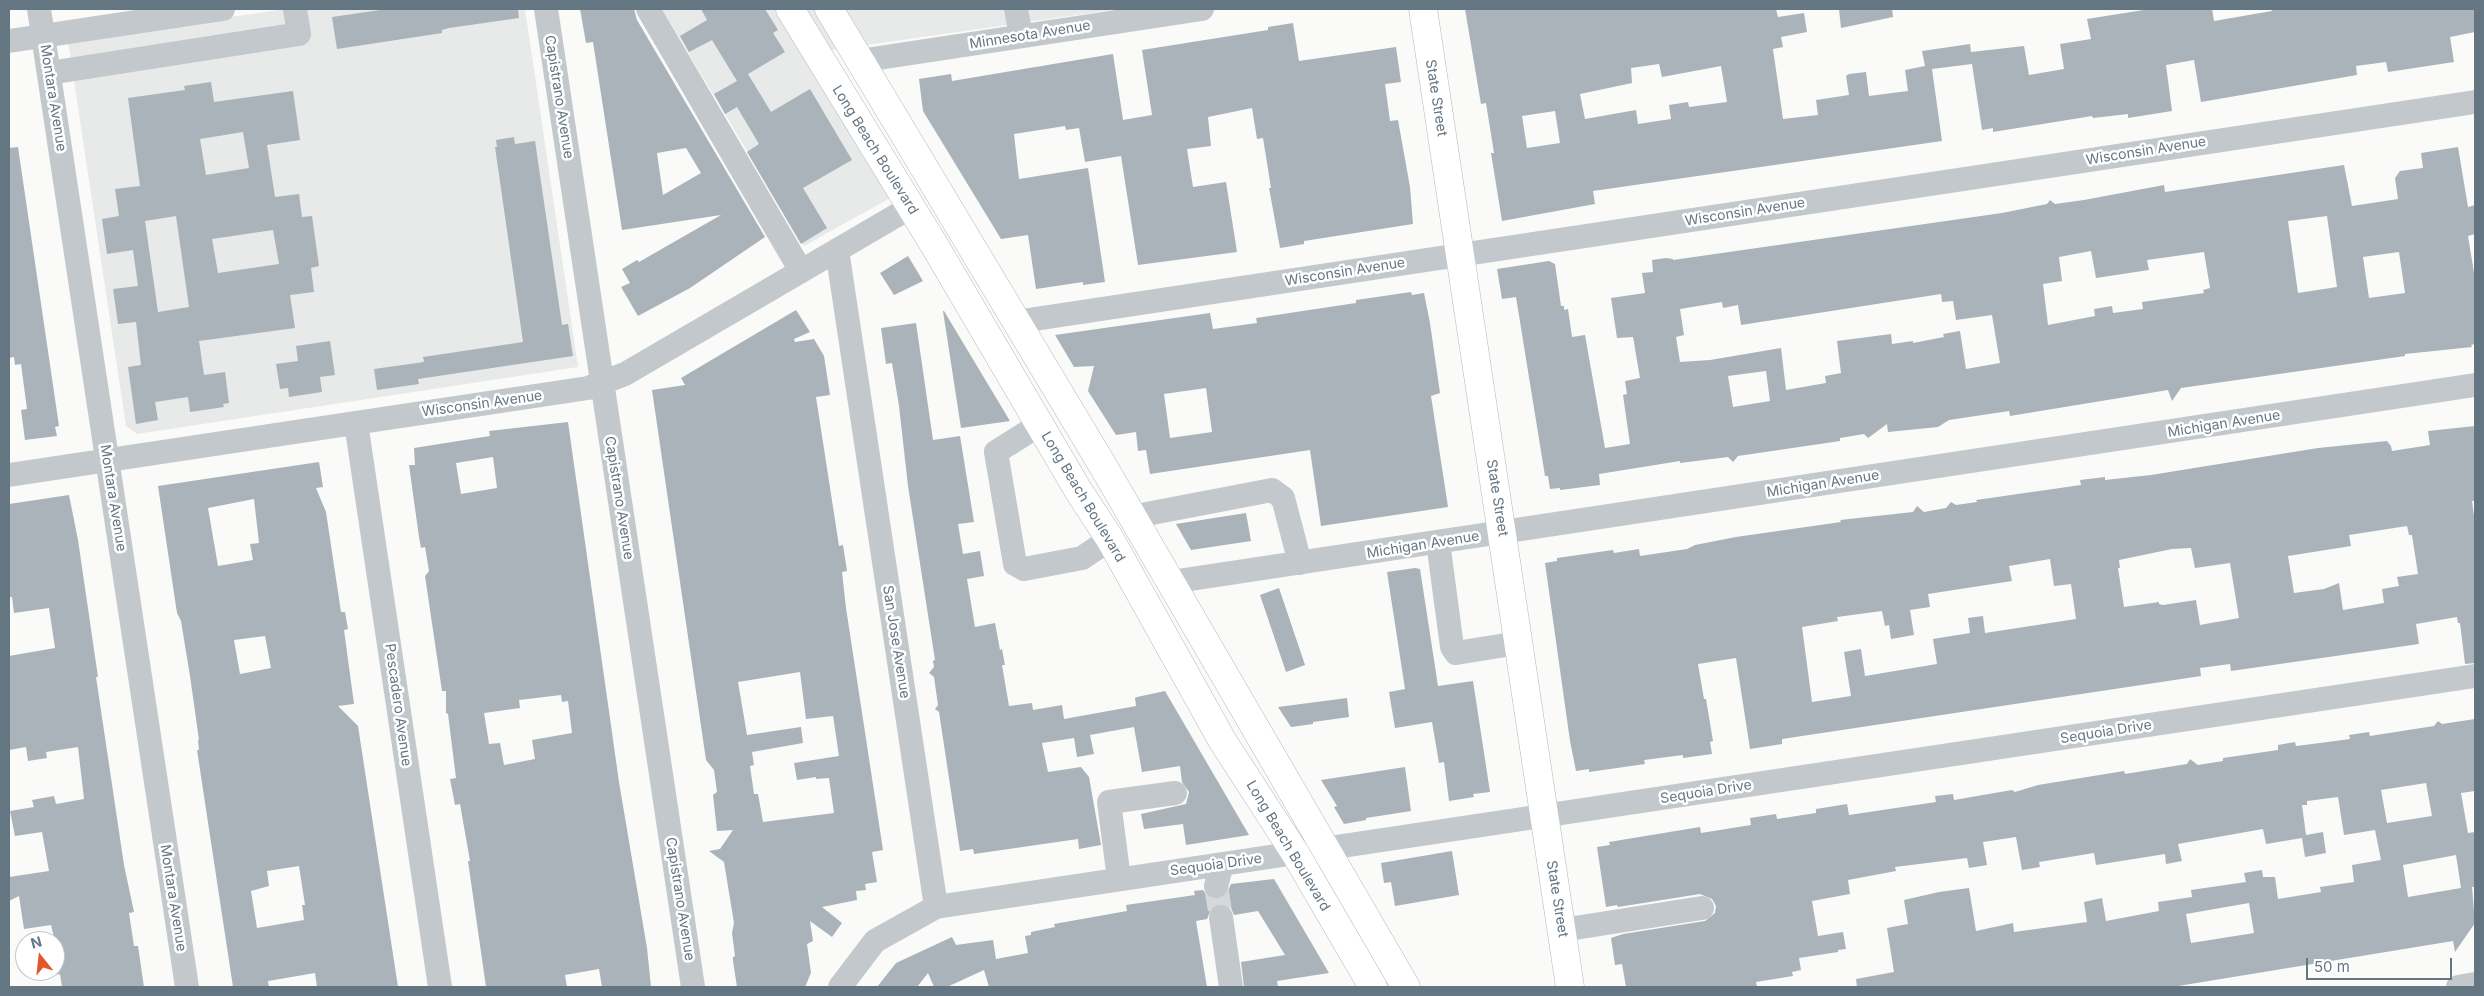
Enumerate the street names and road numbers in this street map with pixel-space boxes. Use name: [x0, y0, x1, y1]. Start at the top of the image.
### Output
street label: Minnesota Avenue: [968, 17, 1092, 53]
street label: Capistrano Avenue: [541, 34, 577, 160]
street label: Montara Avenue: [36, 43, 70, 153]
street label: State Street: [1422, 58, 1450, 138]
street label: Long Beach Boulevard: [828, 82, 922, 218]
street label: Wisconsin Avenue: [2085, 133, 2207, 169]
street label: Wisconsin Avenue: [1684, 194, 1806, 230]
street label: Wisconsin Avenue: [1284, 254, 1406, 290]
street label: Wisconsin Avenue: [421, 387, 543, 421]
street label: Michigan Avenue: [2167, 407, 2281, 441]
street label: Long Beach Boulevard: [1037, 429, 1129, 565]
street label: Capistrano Avenue: [601, 435, 637, 561]
street label: Montara Avenue: [96, 443, 130, 553]
street label: State Street: [1483, 458, 1511, 538]
street label: Michigan Avenue: [1766, 467, 1880, 501]
street label: Michigan Avenue: [1366, 528, 1480, 562]
street label: San Jose Avenue: [879, 584, 913, 700]
street label: Pescadero Avenue: [381, 643, 415, 767]
street label: Sequoia Drive: [2059, 716, 2153, 748]
street label: Sequoia Drive: [1659, 776, 1753, 808]
street label: Long Beach Boulevard: [1242, 778, 1334, 914]
street label: Capistrano Avenue: [662, 836, 698, 962]
street label: Montara Avenue: [156, 843, 190, 953]
street label: Sequoia Drive: [1169, 850, 1263, 880]
street label: State Street: [1543, 859, 1571, 939]

